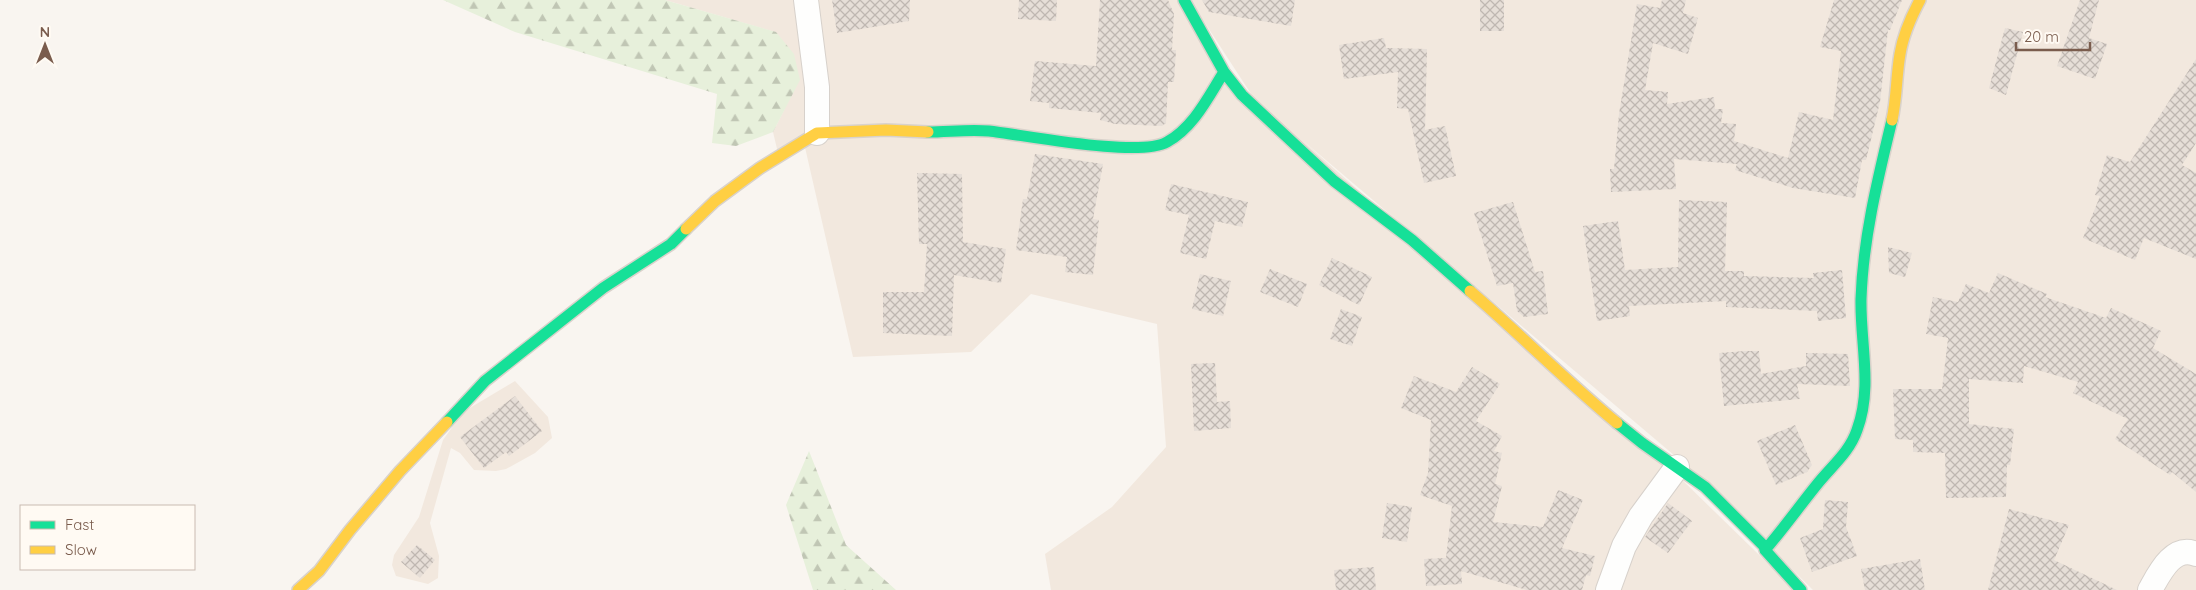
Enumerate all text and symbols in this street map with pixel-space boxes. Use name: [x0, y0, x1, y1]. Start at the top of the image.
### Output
north arrow: [20, 20, 70, 70]
scale bar: [2016, 20, 2090, 52]
text: N: [40, 23, 50, 41]
text: 20 m: [2024, 27, 2059, 46]
legend: [20, 505, 195, 570]
text: Fast: [65, 515, 94, 534]
text: Slow: [65, 540, 97, 559]

